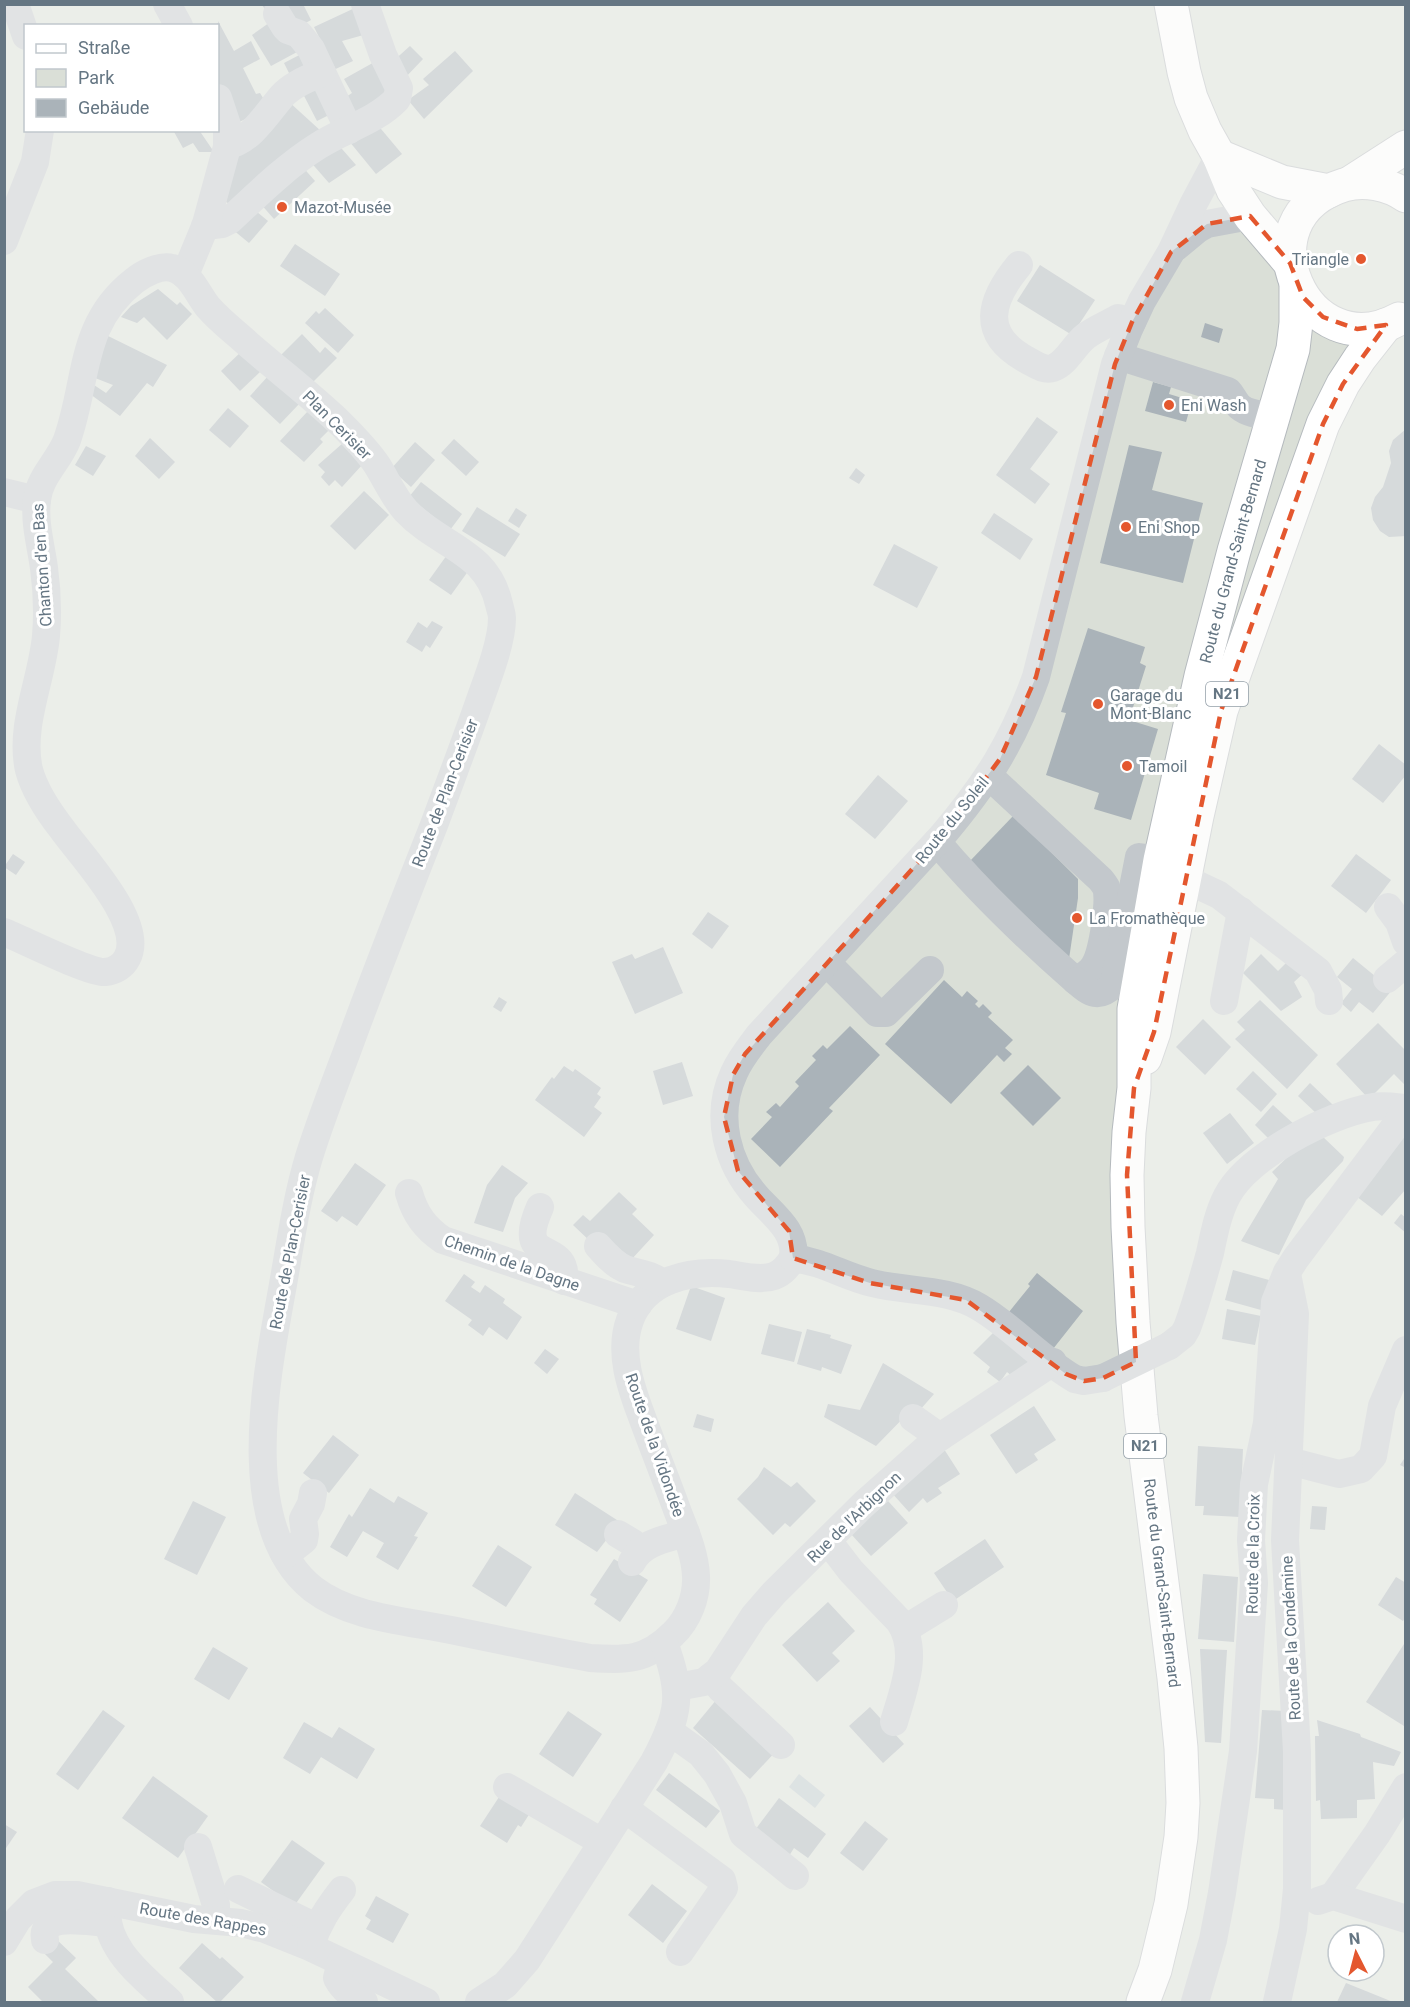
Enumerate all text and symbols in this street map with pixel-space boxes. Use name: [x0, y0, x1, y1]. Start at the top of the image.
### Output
legend: [24, 24, 219, 132]
text: Straße: [78, 37, 130, 58]
text: Park: [78, 67, 115, 88]
text: Gebäude: [78, 97, 149, 118]
place label: Mazot-Musée: [294, 198, 391, 217]
marker: Mazot-Musée: [275, 200, 289, 214]
place label: Triangle: [1292, 250, 1349, 269]
marker: Triangle: [1354, 252, 1368, 266]
street label: Plan Cerisier: [299, 387, 376, 464]
place label: Eni Wash: [1181, 396, 1247, 415]
marker: Eni Wash: [1162, 398, 1176, 412]
street label: Route du Grand-Saint-Bernard: [1195, 457, 1270, 665]
street label: Chanton d'en Bas: [28, 503, 56, 627]
place label: Eni Shop: [1138, 518, 1200, 537]
marker: Eni Shop: [1119, 520, 1133, 534]
road number: N21: [1206, 682, 1248, 706]
place label: Garage du Mont-Blanc: [1110, 686, 1191, 723]
marker: Garage du Mont-Blanc: [1091, 697, 1105, 711]
street label: Route de Plan-Cerisier: [408, 716, 482, 870]
place label: Tamoil: [1139, 757, 1187, 776]
marker: Tamoil: [1120, 759, 1134, 773]
street label: Route du Soleil: [911, 773, 993, 867]
place label: La Fromathèque: [1089, 909, 1205, 928]
marker: La Fromathèque: [1070, 911, 1084, 925]
street label: Route de Plan-Cerisier: [266, 1172, 314, 1331]
street label: Chemin de la Dagne: [442, 1231, 582, 1295]
street label: Route de la Vidondée: [622, 1371, 688, 1519]
road number: N21: [1124, 1434, 1166, 1458]
street label: Rue de l'Arbignon: [803, 1467, 905, 1567]
street label: Route du Grand-Saint-Bernard: [1140, 1477, 1184, 1689]
street label: Route de la Croix: [1242, 1494, 1264, 1614]
street label: Route de la Condémine: [1277, 1555, 1305, 1721]
street label: Route des Rappes: [138, 1898, 268, 1940]
north arrow: [1326, 1923, 1386, 1983]
text: N: [1348, 1929, 1361, 1949]

